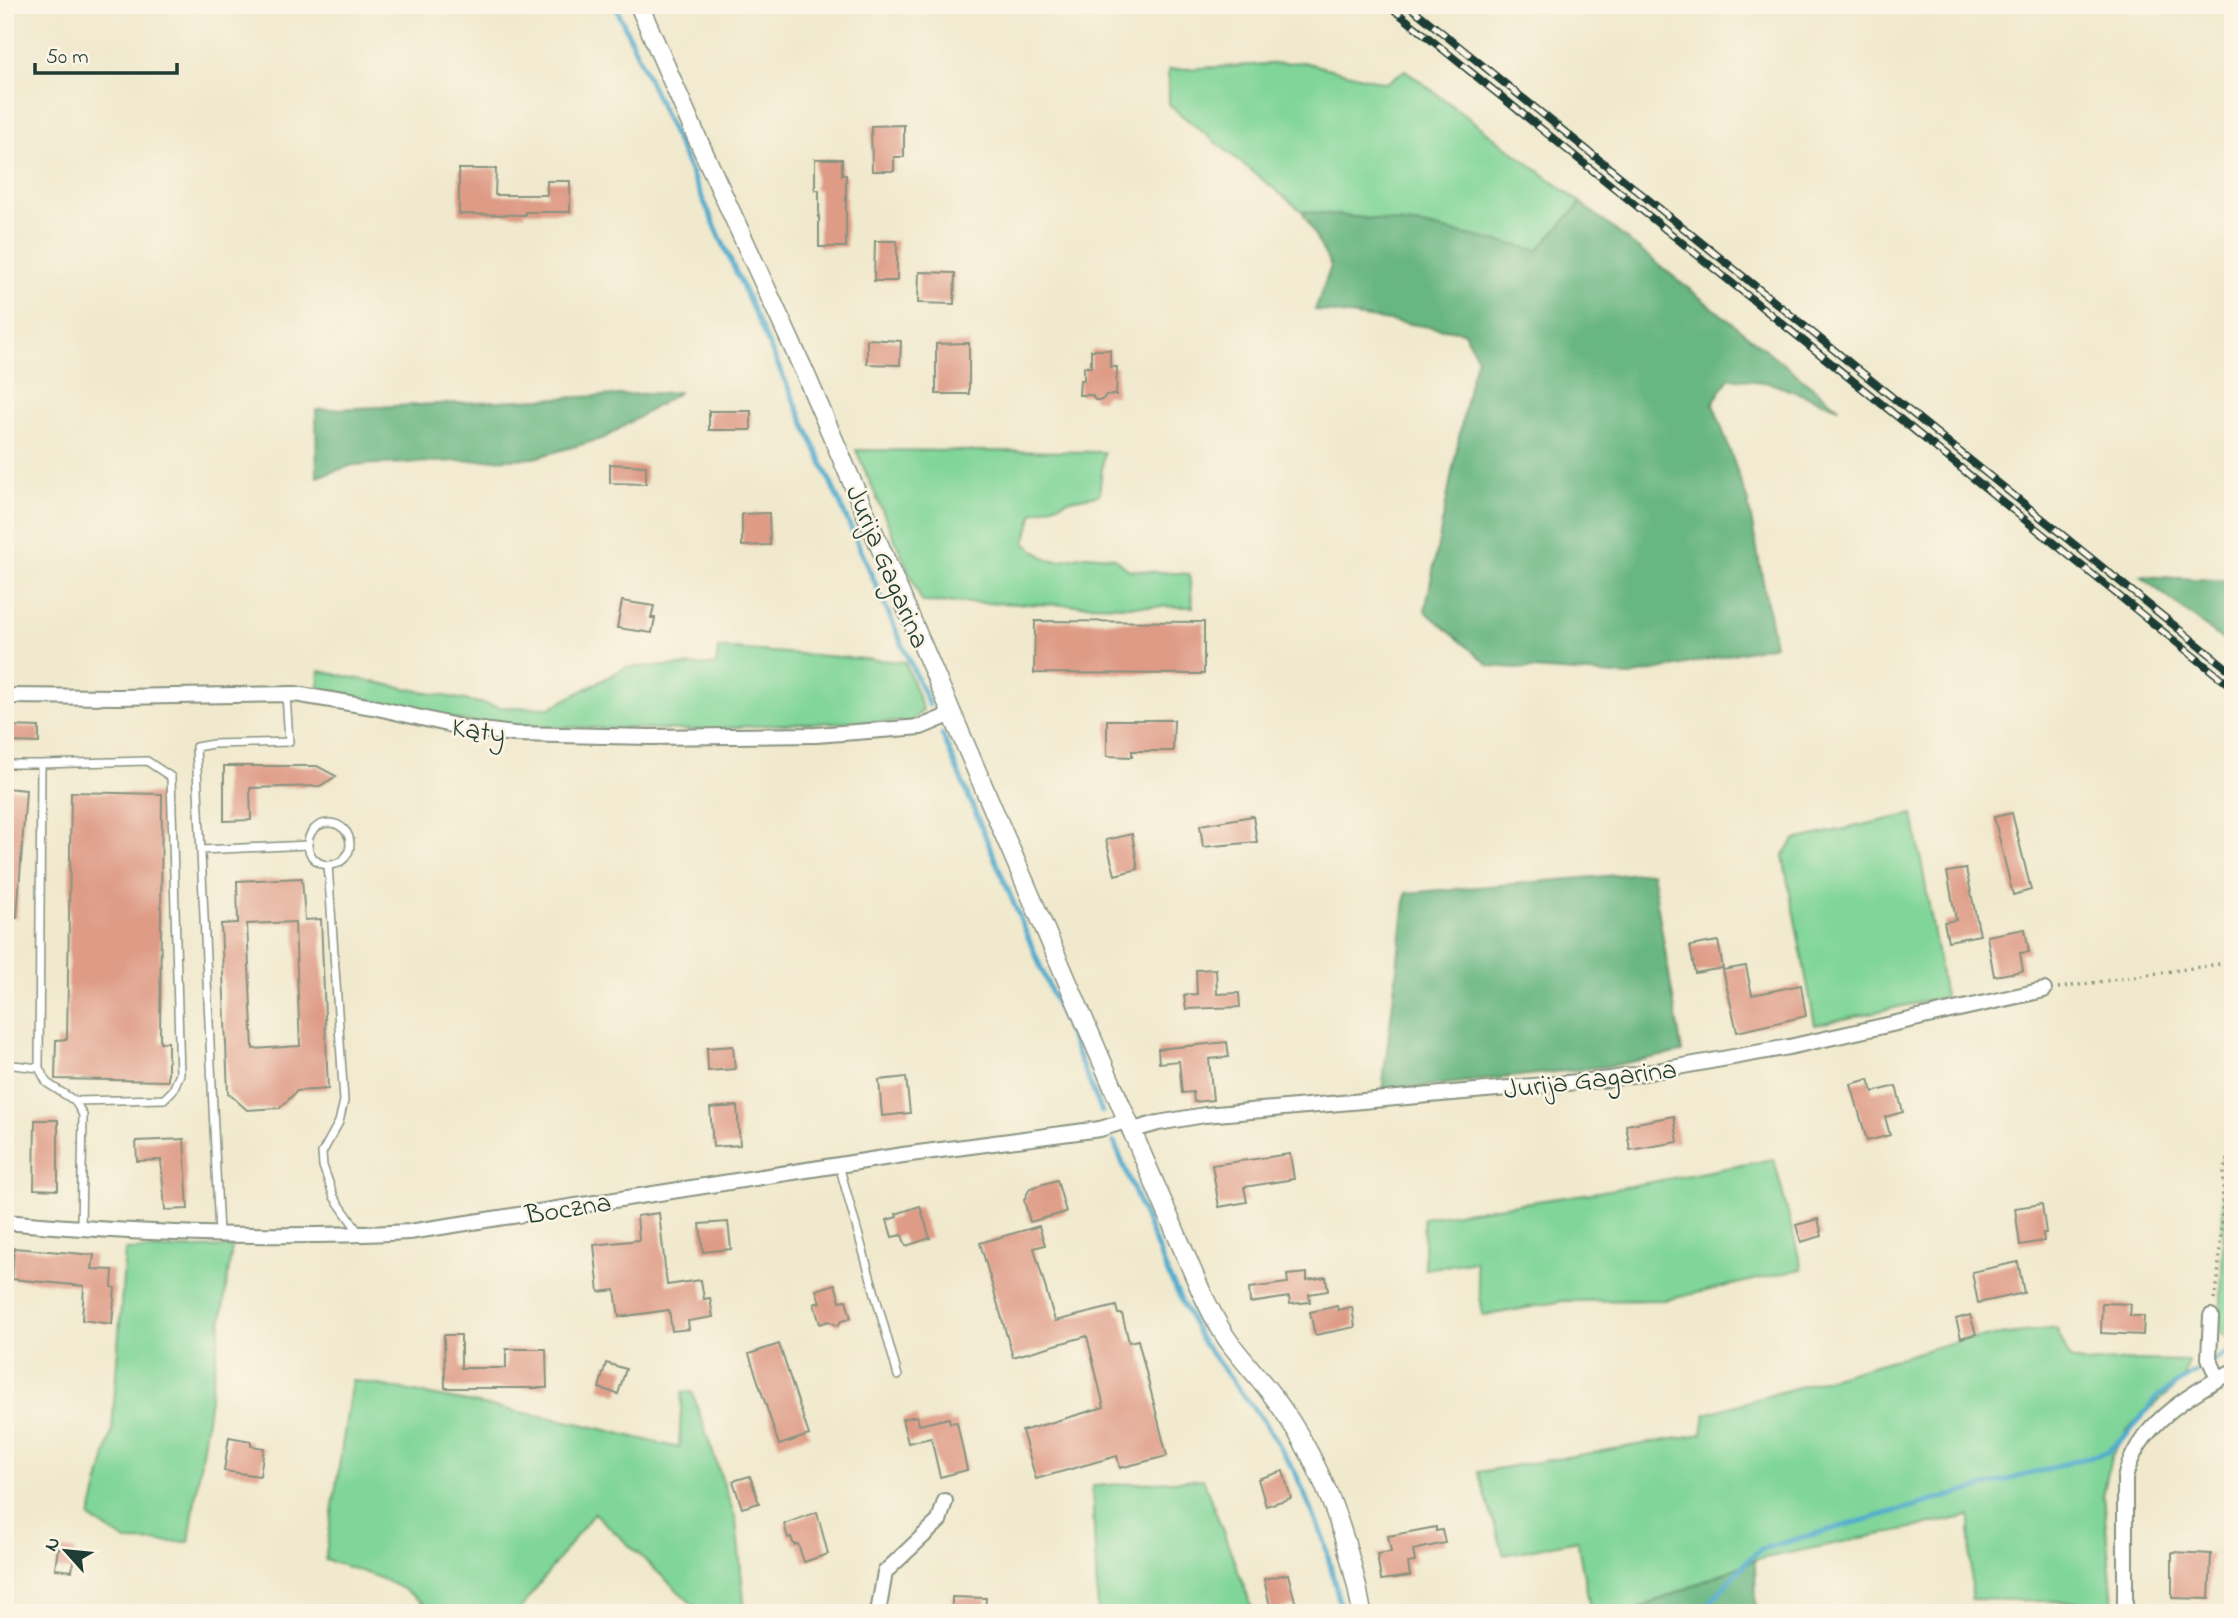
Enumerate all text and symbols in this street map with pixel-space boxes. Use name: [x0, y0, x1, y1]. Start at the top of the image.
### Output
scale bar: [35, 32, 177, 76]
text: 50 m: [46, 43, 89, 73]
street label: Jurija Gagarina: [833, 479, 939, 655]
street label: Kąty: [449, 708, 508, 757]
street label: Jurija Gagarina: [1502, 1051, 1679, 1112]
street label: Boczna: [522, 1183, 614, 1238]
north arrow: [32, 1516, 102, 1586]
text: N: [38, 1532, 68, 1556]

